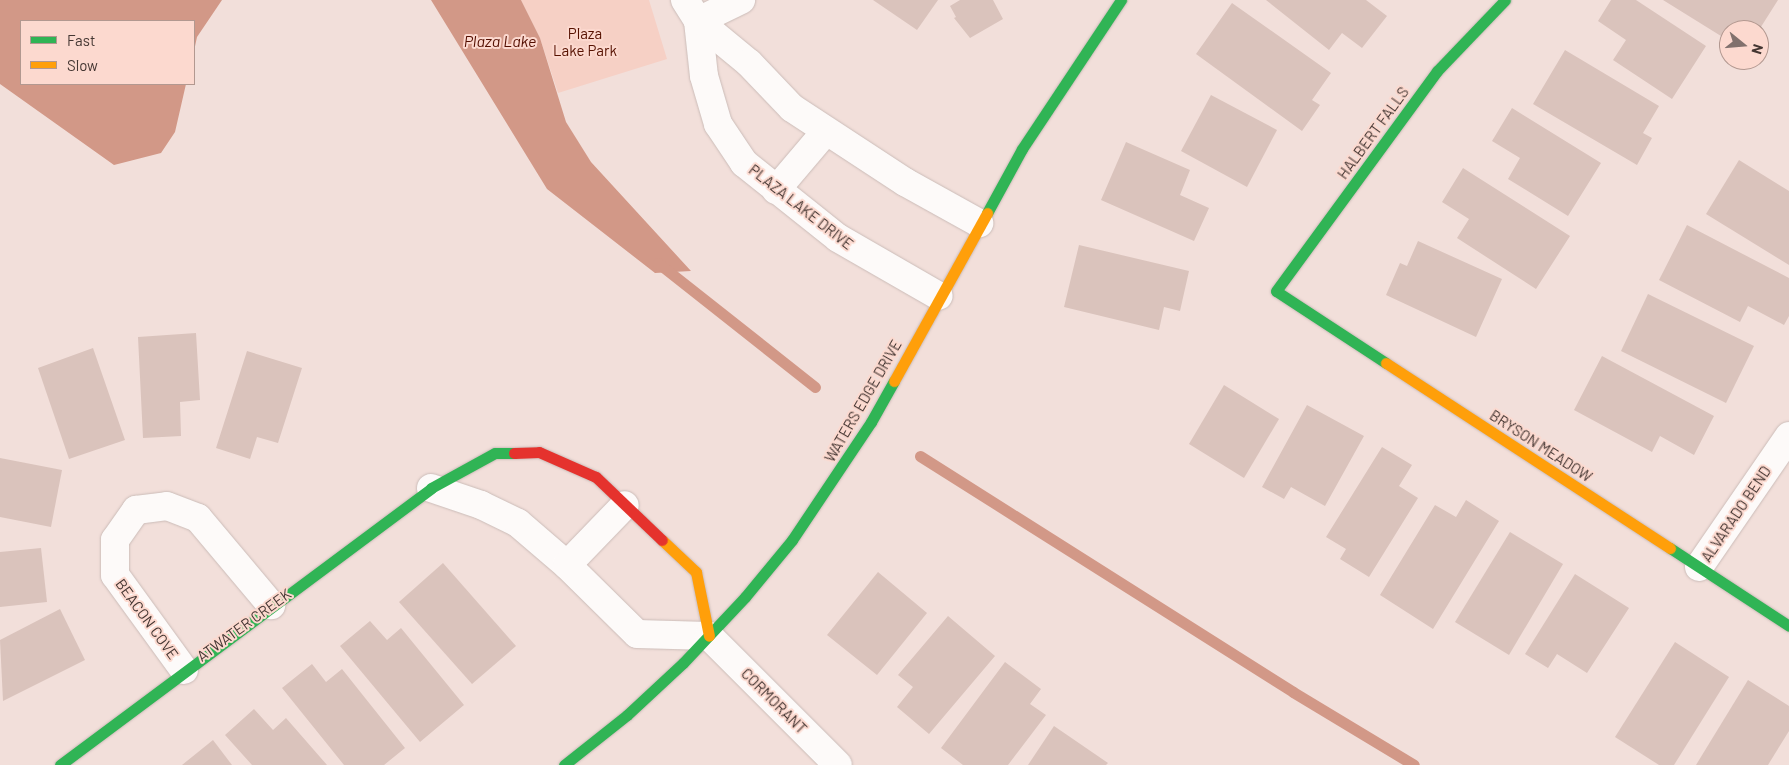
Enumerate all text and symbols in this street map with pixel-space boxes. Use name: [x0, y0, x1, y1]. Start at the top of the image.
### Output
legend: [20, 20, 195, 85]
north arrow: [1719, 20, 1769, 70]
park label: Plaza Lake Park: [553, 24, 617, 59]
text: Fast: [67, 31, 95, 49]
water label: Plaza Lake: [464, 31, 536, 51]
text: N: [1748, 42, 1767, 56]
text: Slow: [67, 56, 98, 74]
street label: HALBERT FALLS: [1334, 83, 1412, 183]
street label: PLAZA LAKE DRIVE: [745, 161, 857, 253]
street label: WATERS EDGE DRIVE: [821, 337, 905, 465]
street label: BRYSON MEADOW: [1486, 406, 1596, 486]
street label: ALVARADO BEND: [1697, 463, 1775, 565]
street label: BEACON COVE: [112, 575, 182, 663]
street label: ATWATER CREEK: [193, 585, 295, 665]
street label: CORMORANT: [738, 665, 810, 737]

